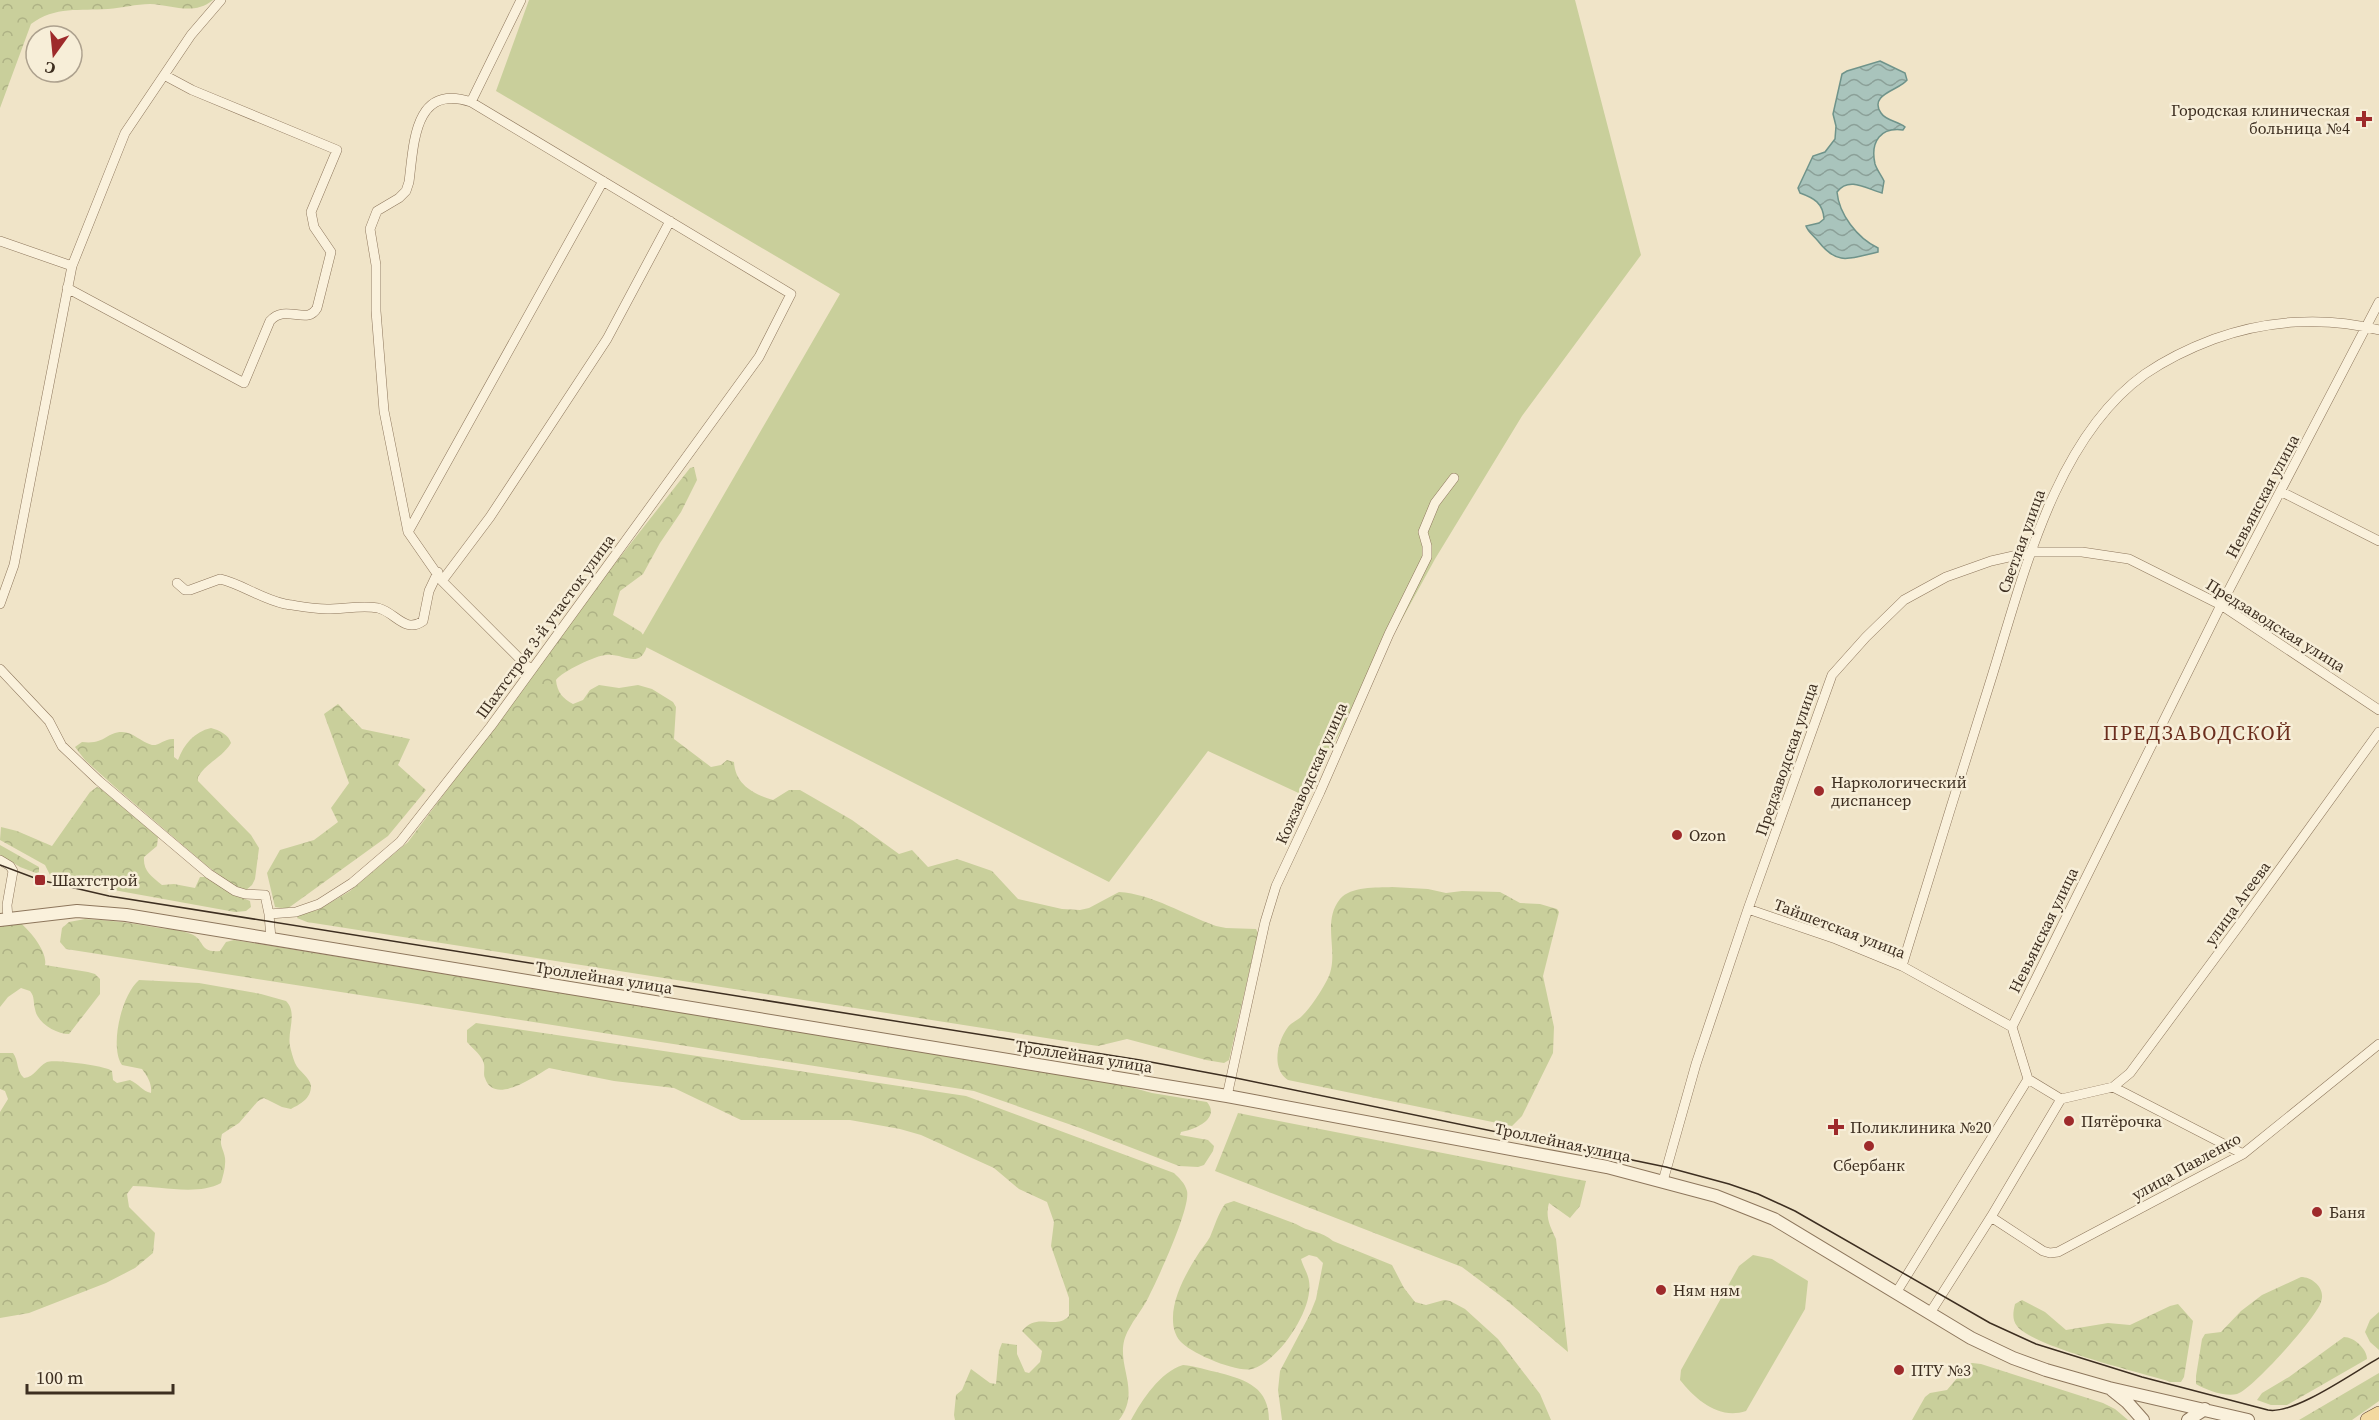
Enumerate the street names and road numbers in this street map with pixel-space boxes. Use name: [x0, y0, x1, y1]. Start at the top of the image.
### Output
street label: Невьянская улица: [2220, 430, 2304, 562]
street label: Светлая улица: [1992, 485, 2050, 596]
street label: Шахтстроя 3-й участок улица: [471, 529, 620, 723]
street label: Предзаводская улица: [2202, 573, 2351, 677]
street label: Предзаводская улица: [1749, 679, 1823, 839]
street label: Кожзаводская улица: [1270, 698, 1353, 847]
street label: улица Агеева: [2199, 856, 2276, 950]
street label: Невьянская улица: [2003, 863, 2083, 996]
street label: Тайшетская улица: [1771, 893, 1910, 964]
street label: Троллейная улица: [534, 955, 675, 999]
street label: Троллейная улица: [1014, 1034, 1155, 1078]
street label: Троллейная улица: [1493, 1117, 1634, 1167]
street label: улица Павленко: [2127, 1127, 2245, 1205]

